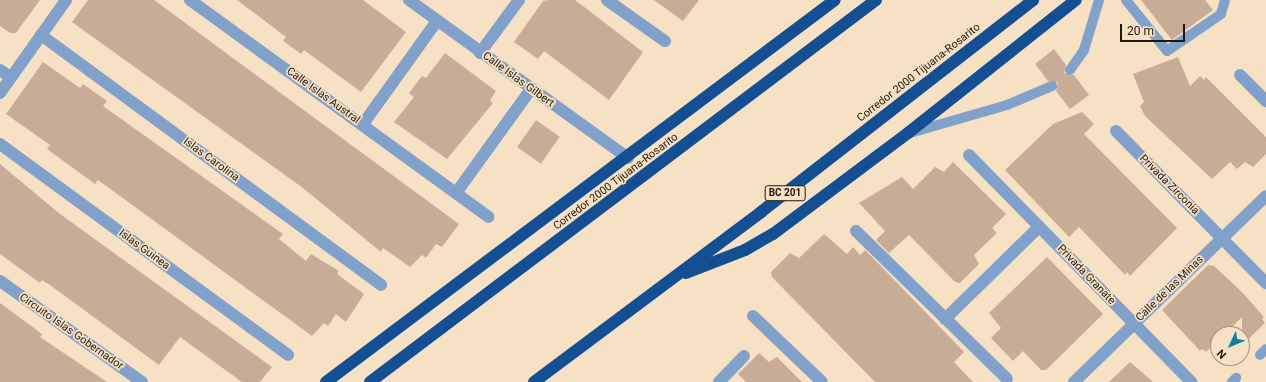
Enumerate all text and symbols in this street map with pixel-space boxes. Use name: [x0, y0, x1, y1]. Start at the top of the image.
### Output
scale bar: [1122, 16, 1187, 42]
street label: Corredor 2000 Tijuana-Rosarito: [855, 21, 983, 125]
text: 20 m: [1127, 24, 1154, 38]
street label: Calle Islas Gilbert: [480, 50, 556, 110]
street label: Calle Islas Austral: [284, 65, 362, 127]
street label: Corredor 2000 Tijuana-Rosarito: [551, 131, 681, 233]
street label: Islas Carolina: [180, 135, 242, 185]
street label: Privada Zirconia: [1136, 152, 1202, 218]
road number: BC 201: [764, 185, 806, 201]
street label: Islas Guinea: [116, 227, 172, 273]
street label: Privada Granate: [1054, 242, 1118, 308]
street label: Calle de las Minas: [1133, 253, 1207, 325]
street label: Circuito Islas Gobernador: [16, 291, 126, 373]
north arrow: [1210, 326, 1250, 366]
text: N: [1214, 347, 1229, 361]

